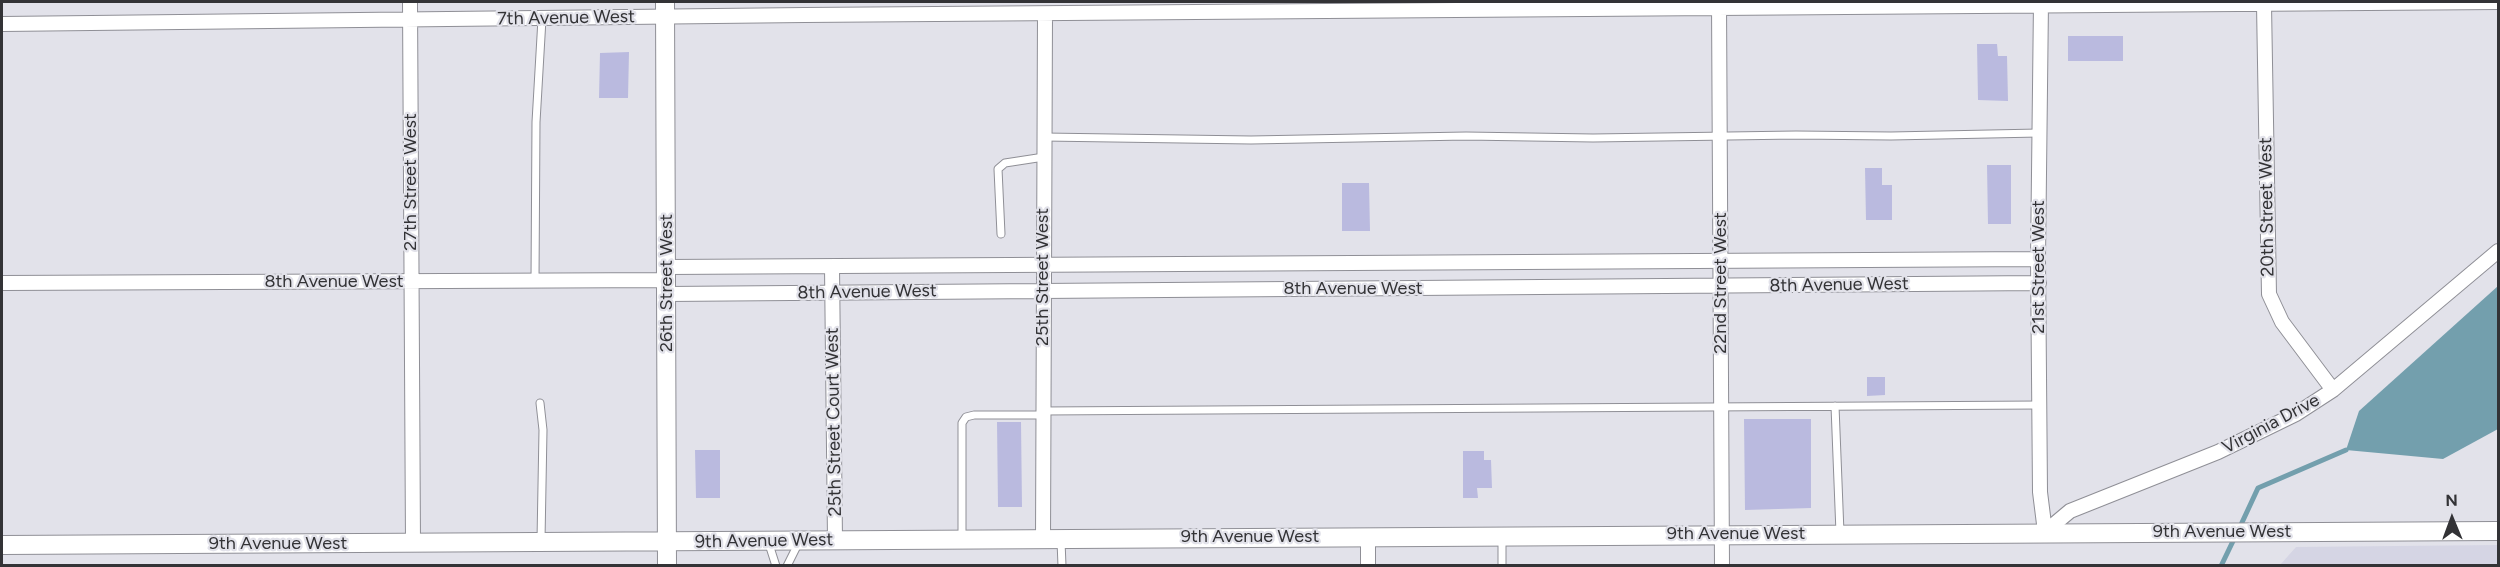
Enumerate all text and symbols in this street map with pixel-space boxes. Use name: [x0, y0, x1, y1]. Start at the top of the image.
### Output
street label: 7th Avenue West: [497, 6, 635, 30]
street label: 27th Street West: [400, 113, 422, 251]
street label: 20th Street West: [2255, 137, 2279, 277]
street label: 21st Street West: [2028, 200, 2050, 334]
street label: 25th Street West: [1032, 208, 1054, 346]
street label: 22nd Street West: [1710, 212, 1732, 354]
street label: 26th Street West: [656, 214, 678, 352]
street label: 8th Avenue West: [264, 271, 404, 293]
street label: 8th Avenue West: [1769, 273, 1909, 297]
street label: 8th Avenue West: [1283, 278, 1423, 300]
street label: 8th Avenue West: [797, 280, 937, 304]
street label: 25th Street Court West: [822, 327, 846, 517]
street label: Virginia Drive: [2219, 389, 2323, 459]
north arrow: [2422, 489, 2482, 549]
text: N: [2445, 491, 2458, 510]
street label: 9th Avenue West: [2153, 521, 2291, 543]
street label: 9th Avenue West: [1667, 523, 1805, 545]
street label: 9th Avenue West: [1181, 526, 1319, 548]
street label: 9th Avenue West: [695, 529, 833, 553]
street label: 9th Avenue West: [209, 533, 347, 555]

